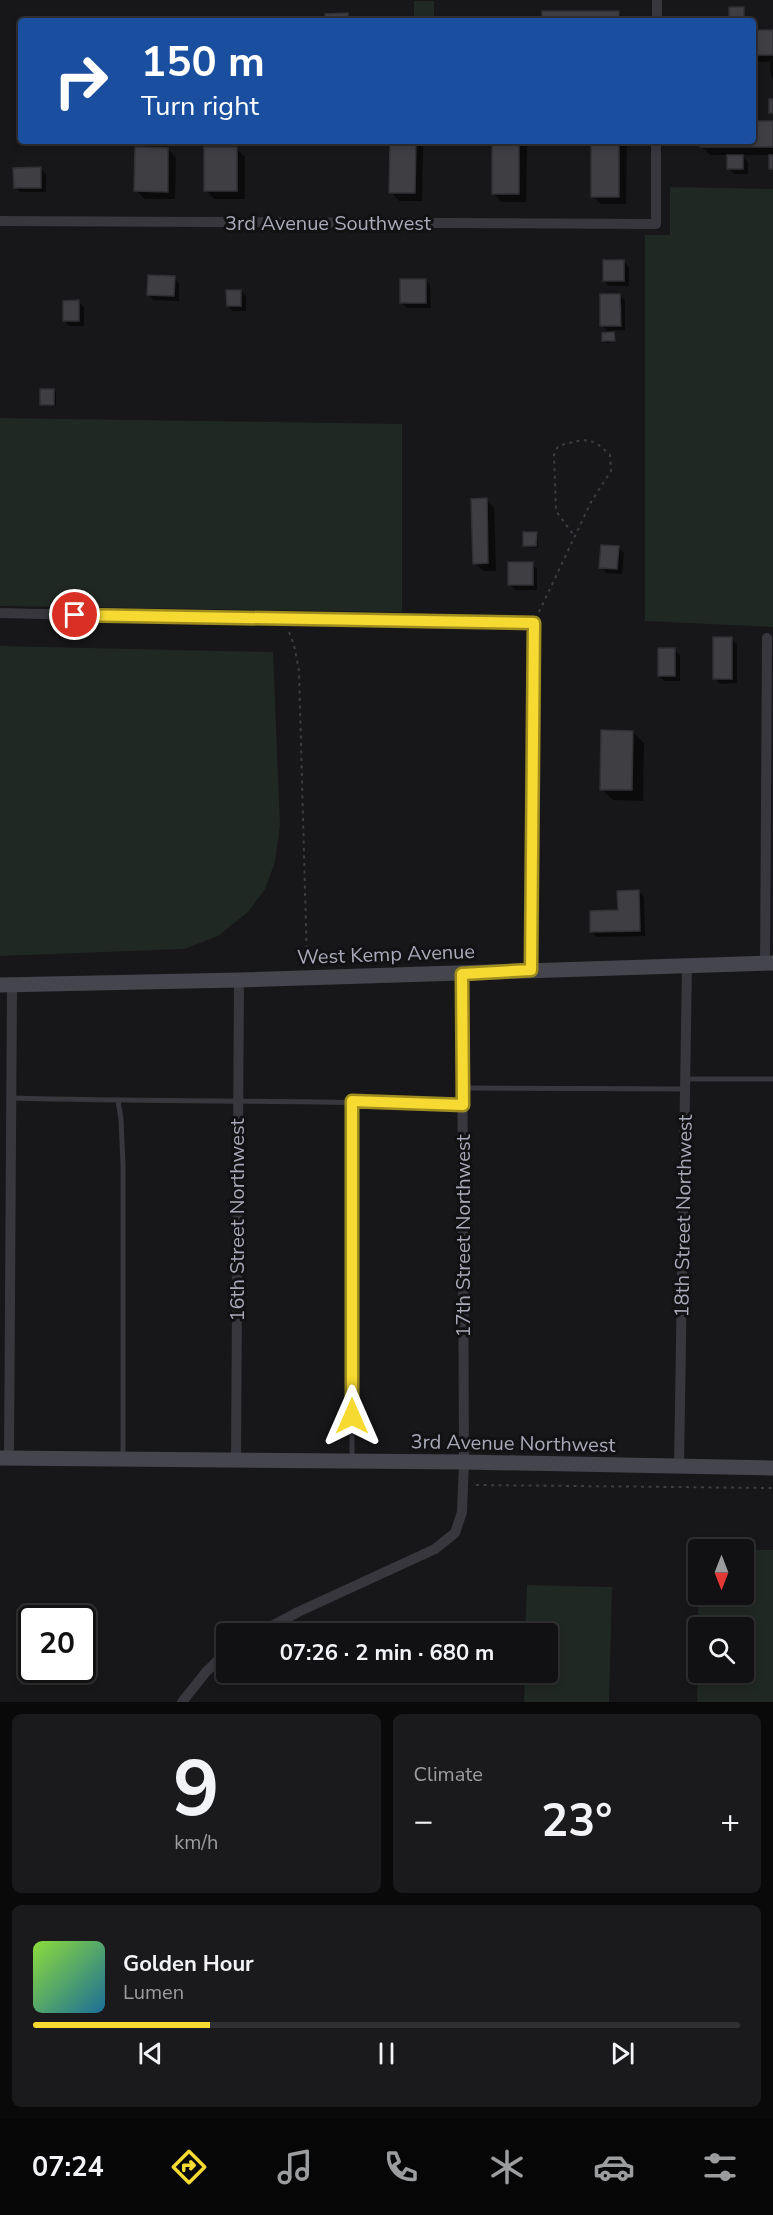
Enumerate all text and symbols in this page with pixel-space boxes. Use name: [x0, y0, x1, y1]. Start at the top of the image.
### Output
text: 150 m: [141, 34, 265, 91]
icon: right: [42, 42, 120, 120]
text: Turn right: [141, 88, 259, 125]
street label: 3rd Avenue Southwest: [225, 210, 432, 237]
pin: [49, 589, 100, 640]
icon: arrive: [58, 598, 91, 631]
street label: West Kemp Avenue: [297, 938, 475, 971]
street label: 18th Street Northwest: [668, 1113, 699, 1318]
street label: 16th Street Northwest: [224, 1118, 251, 1321]
street label: 17th Street Northwest: [450, 1134, 477, 1337]
position arrow: [320, 1384, 384, 1448]
street label: 3rd Avenue Northwest: [410, 1428, 617, 1459]
north arrow: [688, 1539, 754, 1605]
map controls: [688, 1539, 754, 1683]
speed limit sign: 20: [18, 1605, 96, 1683]
button: search: [688, 1617, 754, 1683]
text: 07:26 · 2 min · 680 m: [280, 1638, 494, 1668]
text: 9: [173, 1736, 220, 1843]
text: Climate: [414, 1761, 483, 1788]
text: 23°: [541, 1791, 612, 1852]
text: −: [414, 1799, 433, 1844]
text: +: [720, 1799, 740, 1844]
text: km/h: [174, 1829, 218, 1856]
text: Golden Hour: [123, 1949, 254, 1979]
text: Lumen: [123, 1979, 184, 2006]
icon: previous: [134, 2037, 167, 2070]
icon: pause: [370, 2037, 403, 2070]
icon: next: [606, 2037, 639, 2070]
icon: directions: [168, 2146, 210, 2188]
icon: music: [274, 2146, 316, 2188]
icon: phone: [380, 2146, 422, 2188]
icon: climate: [486, 2146, 528, 2188]
icon: car: [593, 2146, 635, 2188]
icon: filters: [699, 2146, 741, 2188]
text: 07:24: [32, 2149, 104, 2186]

